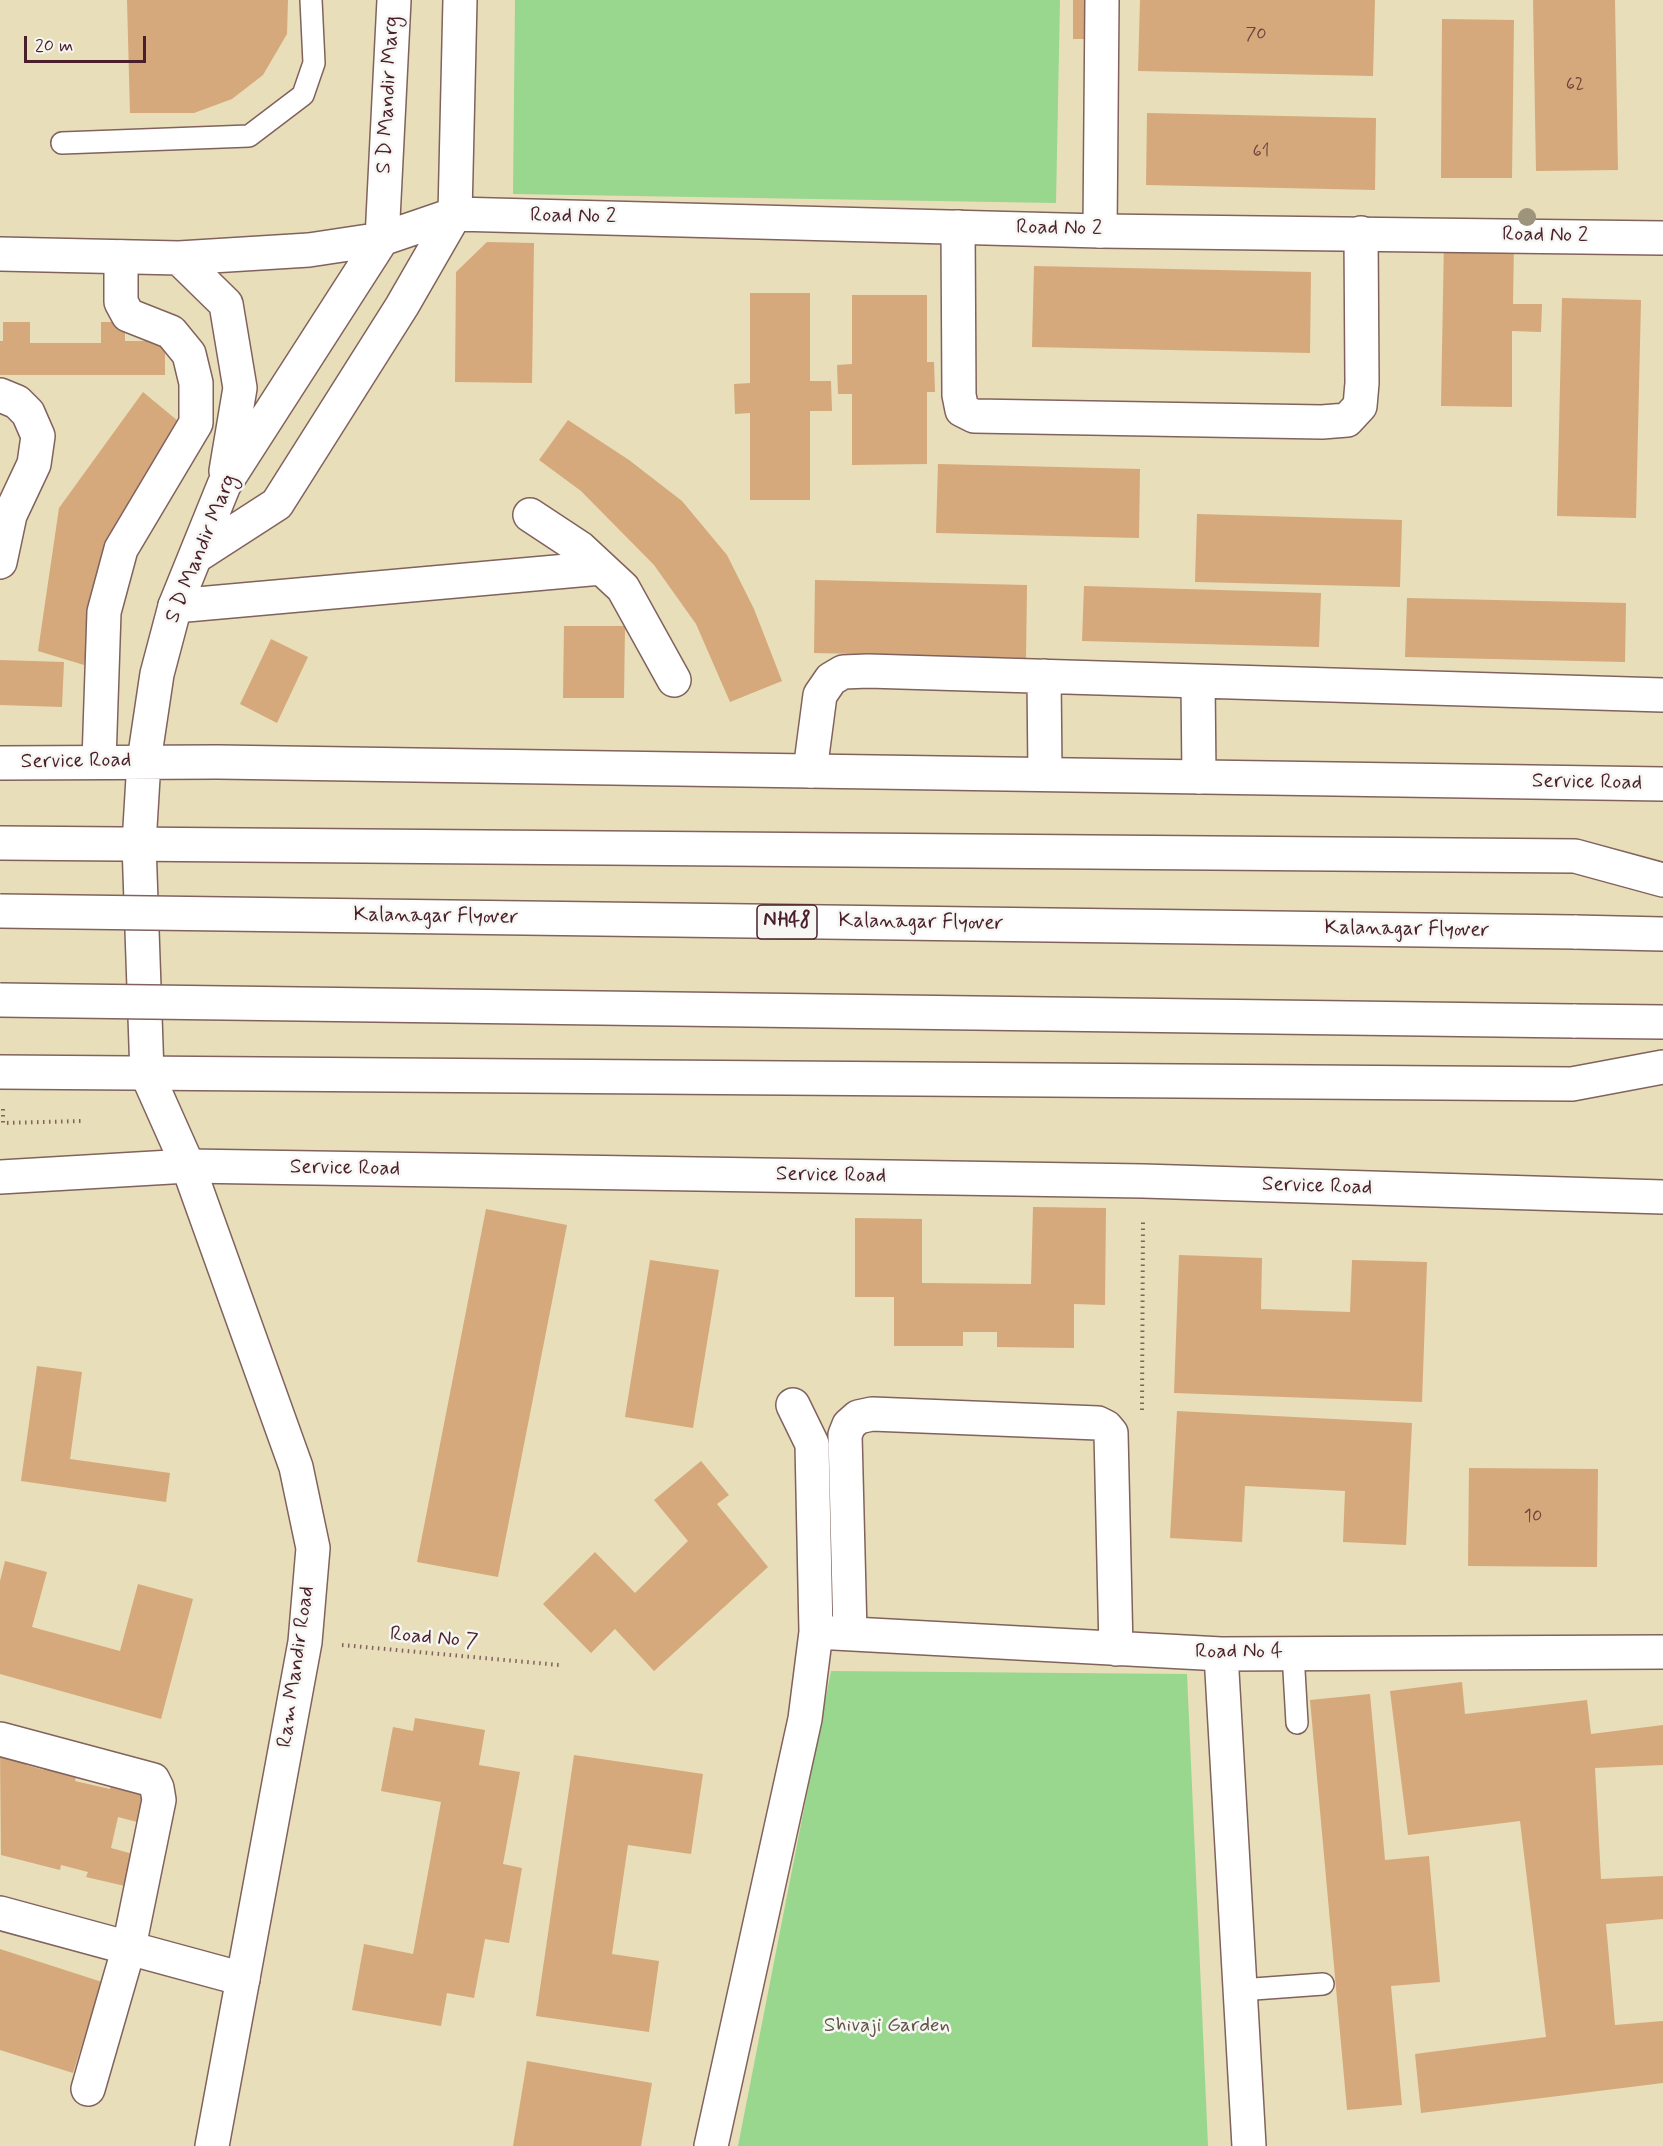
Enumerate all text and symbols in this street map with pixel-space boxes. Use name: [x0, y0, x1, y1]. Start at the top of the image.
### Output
street label: S D Mandir Marg: [372, 16, 406, 174]
scale bar: [27, 24, 148, 62]
house number: 70: [1245, 24, 1267, 46]
text: 20 m: [35, 34, 73, 58]
house number: 62: [1566, 74, 1584, 96]
house number: 61: [1253, 141, 1269, 163]
street label: Road No 2: [530, 204, 616, 230]
street label: Road No 2: [1016, 216, 1102, 242]
street label: Road No 2: [1502, 223, 1588, 249]
street label: S D Mandir Marg: [161, 471, 243, 627]
street label: Service Road: [21, 748, 131, 776]
street label: Service Road: [1532, 769, 1642, 797]
street label: Kalanagar Flyover: [353, 903, 519, 931]
road number: NH48: [757, 905, 817, 939]
street label: Kalanagar Flyover: [838, 909, 1004, 937]
street label: Kalanagar Flyover: [1324, 916, 1490, 944]
street label: Service Road: [290, 1155, 400, 1183]
street label: Service Road: [776, 1162, 886, 1190]
street label: Service Road: [1261, 1172, 1373, 1202]
house number: 10: [1524, 1506, 1542, 1528]
street label: Ram Mandir Road: [273, 1585, 321, 1749]
street label: Road No 7: [389, 1623, 479, 1655]
street label: Road No 4: [1195, 1640, 1283, 1666]
park label: Shivaji Garden: [824, 2014, 950, 2040]

